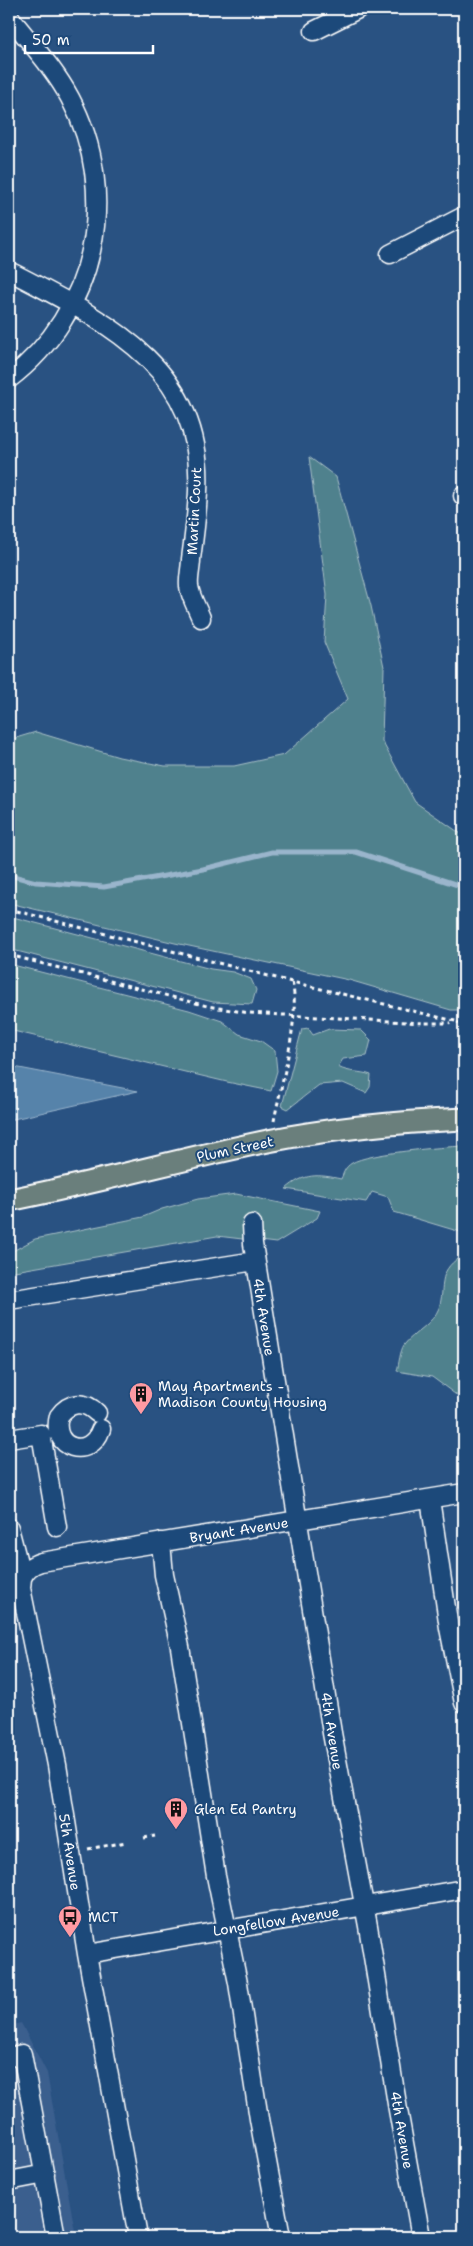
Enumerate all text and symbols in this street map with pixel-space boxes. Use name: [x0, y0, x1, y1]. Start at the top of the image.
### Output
scale bar: [25, 22, 152, 54]
text: 50 m: [32, 30, 70, 50]
street label: Martin Court: [183, 467, 205, 555]
street label: Plum Street: [195, 1132, 275, 1166]
street label: 4th Avenue: [249, 1277, 279, 1357]
place label: May Apartments - Madison County Housing: [158, 1377, 327, 1411]
building icon: May Apartments - Madison County Housing: [128, 1381, 154, 1415]
street label: Bryant Avenue: [188, 1513, 290, 1547]
street label: 4th Avenue: [317, 1691, 347, 1771]
building icon: Glen Ed Pantry: [163, 1796, 189, 1830]
place label: Glen Ed Pantry: [194, 1800, 296, 1818]
street label: 5th Avenue: [55, 1812, 85, 1892]
street label: Longfellow Avenue: [211, 1902, 341, 1940]
bus stop icon: MCT: [57, 1904, 83, 1938]
place label: MCT: [88, 1908, 119, 1926]
street label: 4th Avenue: [386, 2090, 418, 2170]

